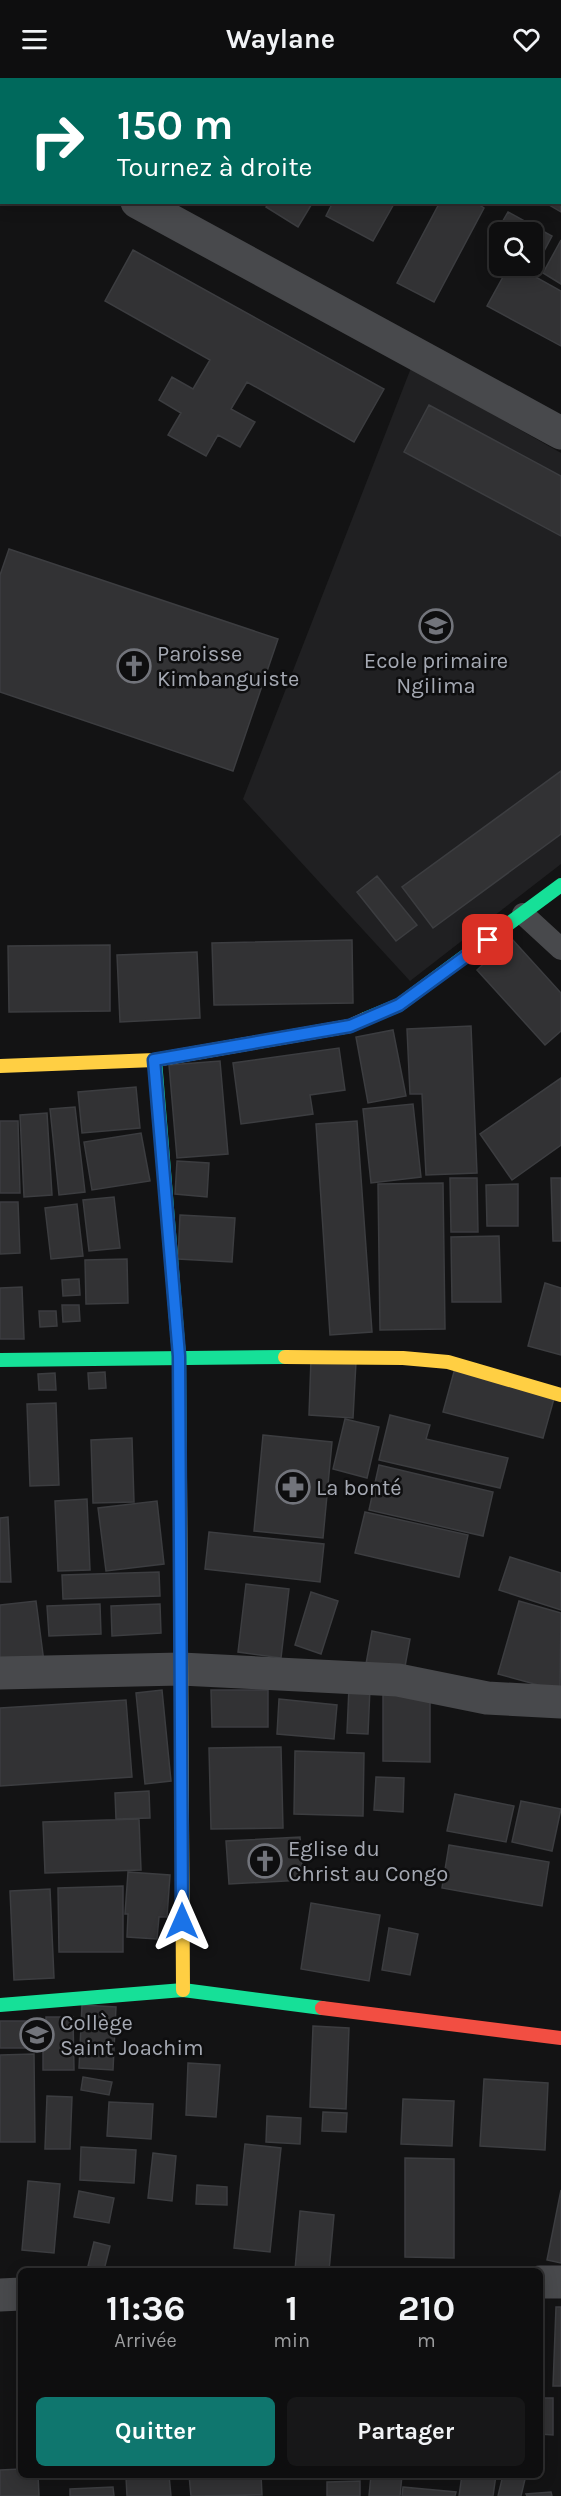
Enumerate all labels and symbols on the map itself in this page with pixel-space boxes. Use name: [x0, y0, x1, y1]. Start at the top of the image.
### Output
school or university icon: Ecole primaire Ngilima: [418, 608, 454, 644]
place label: Paroisse Kimbanguiste: [157, 641, 299, 692]
church icon: Paroisse Kimbanguiste: [116, 648, 152, 684]
place label: Ecole primaire Ngilima: [364, 648, 508, 699]
pin: [462, 914, 513, 965]
pharmacy icon: La bonté: [275, 1469, 311, 1505]
place label: La bonté: [316, 1475, 402, 1501]
place label: Eglise du Christ au Congo: [288, 1836, 448, 1887]
church icon: Eglise du Christ au Congo: [247, 1843, 283, 1879]
position arrow: [150, 1889, 214, 1953]
place label: Collège Saint Joachim: [60, 2010, 204, 2061]
school or university icon: Collège Saint Joachim: [19, 2017, 55, 2053]

